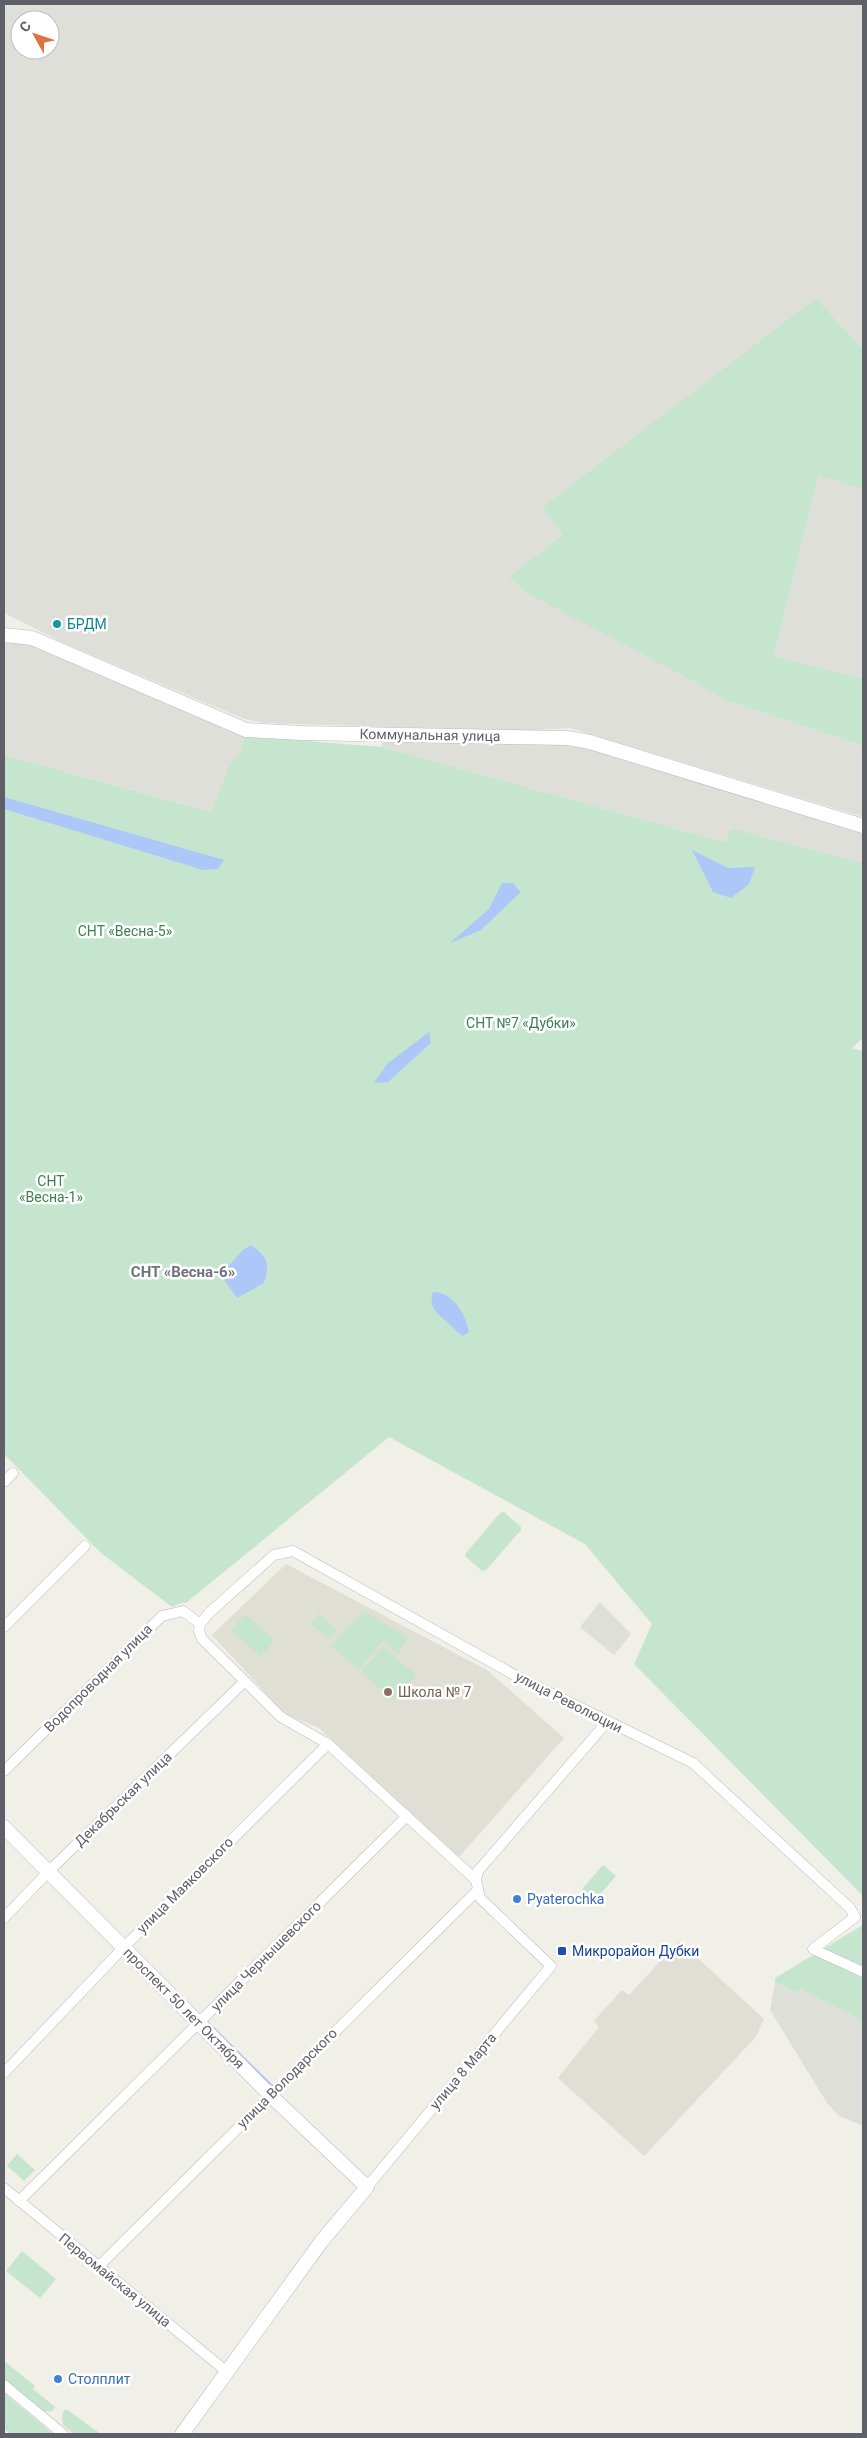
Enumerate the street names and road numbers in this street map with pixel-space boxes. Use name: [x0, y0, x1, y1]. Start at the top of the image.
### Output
street label: Коммунальная улица: [359, 726, 501, 744]
street label: Водопроводная улица: [41, 1621, 155, 1735]
street label: улица Революции: [513, 1668, 625, 1736]
street label: Декабрьская улица: [71, 1749, 175, 1849]
street label: улица Маяковского: [134, 1834, 236, 1936]
street label: улица Чернышевского: [208, 1898, 324, 2014]
street label: проспект 50 лет Октября: [120, 1944, 248, 2072]
street label: улица Володарского: [234, 2025, 340, 2131]
street label: улица 8 Марта: [426, 2030, 500, 2112]
street label: Первомайская улица: [56, 2230, 174, 2330]

